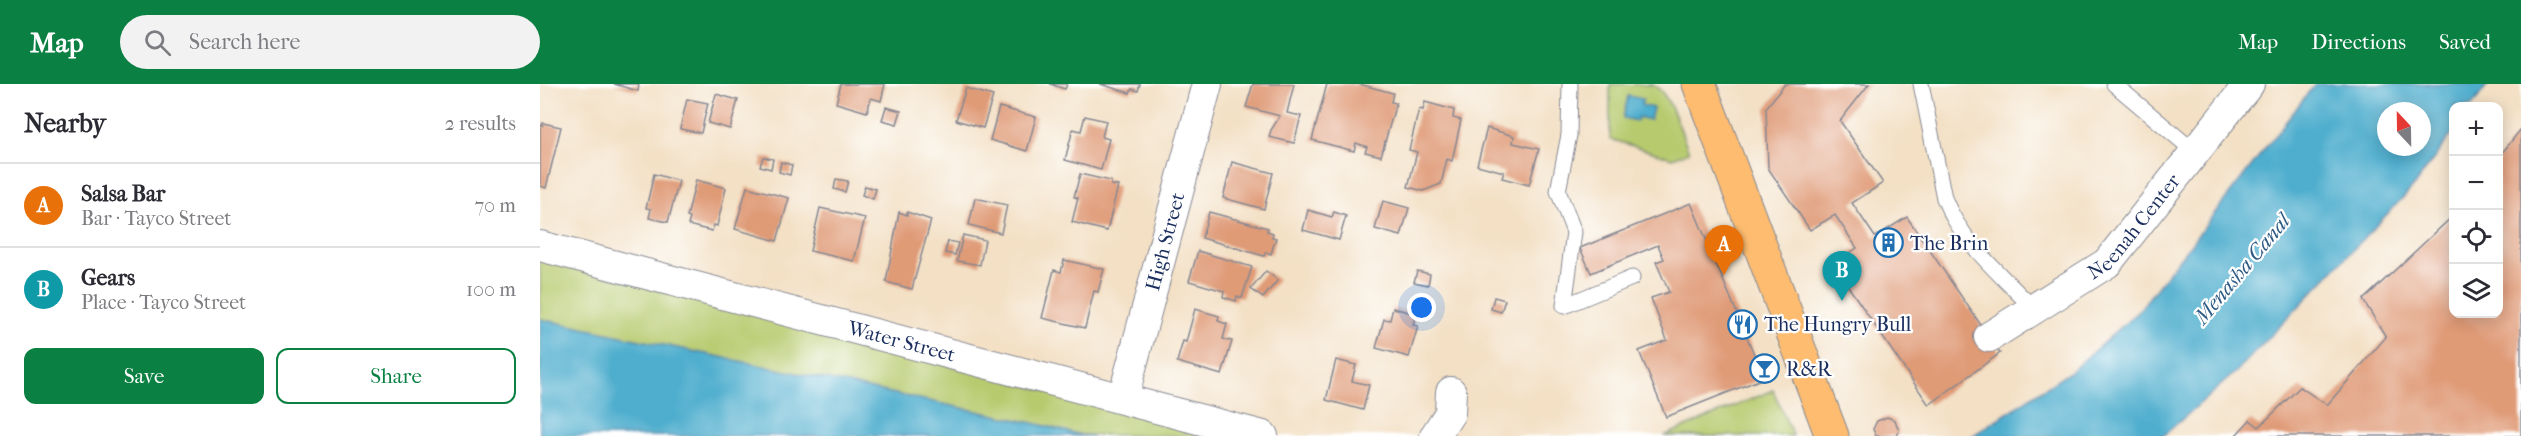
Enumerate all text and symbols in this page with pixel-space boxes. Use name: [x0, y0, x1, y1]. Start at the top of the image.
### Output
search box: [120, 15, 540, 69]
text: Map: [30, 26, 84, 59]
icon: search: [141, 26, 174, 59]
text: Search here: [189, 29, 300, 55]
text: Map: [2238, 30, 2278, 54]
text: Directions: [2311, 30, 2406, 54]
text: Saved: [2439, 30, 2491, 54]
north arrow: [2377, 102, 2431, 156]
map controls: [2449, 102, 2503, 318]
button: +: [2449, 102, 2503, 156]
text: Nearby: [24, 108, 106, 139]
text: 2 results: [445, 112, 516, 135]
button: −: [2449, 156, 2503, 210]
street label: Neenah Center: [2083, 169, 2185, 284]
text: Salsa Bar: [81, 181, 165, 207]
street label: High Street: [1141, 190, 1189, 293]
text: A: [37, 194, 50, 217]
text: 70 m: [474, 194, 516, 217]
text: Bar · Tayco Street: [81, 207, 231, 230]
water label: Menasha Canal: [2188, 207, 2297, 330]
button: locate: [2449, 210, 2503, 264]
pin: A: [1704, 226, 1744, 275]
building icon: The Brin: [1873, 227, 1905, 259]
place label: The Brin: [1910, 232, 1989, 255]
pin: B: [1822, 252, 1862, 301]
button: layers: [2449, 264, 2503, 318]
text: Gears: [81, 265, 135, 291]
text: B: [37, 278, 50, 301]
text: 100 m: [466, 278, 516, 301]
text: Place · Tayco Street: [81, 291, 246, 314]
your location: [1407, 293, 1436, 322]
restaurant icon: The Hungry Bull: [1727, 308, 1759, 340]
place label: The Hungry Bull: [1764, 313, 1912, 336]
street label: Water Street: [844, 316, 958, 367]
button: Save: [24, 348, 264, 404]
button: Share: [276, 348, 516, 404]
bar icon: R&R: [1749, 353, 1781, 385]
place label: R&R: [1786, 358, 1833, 381]

